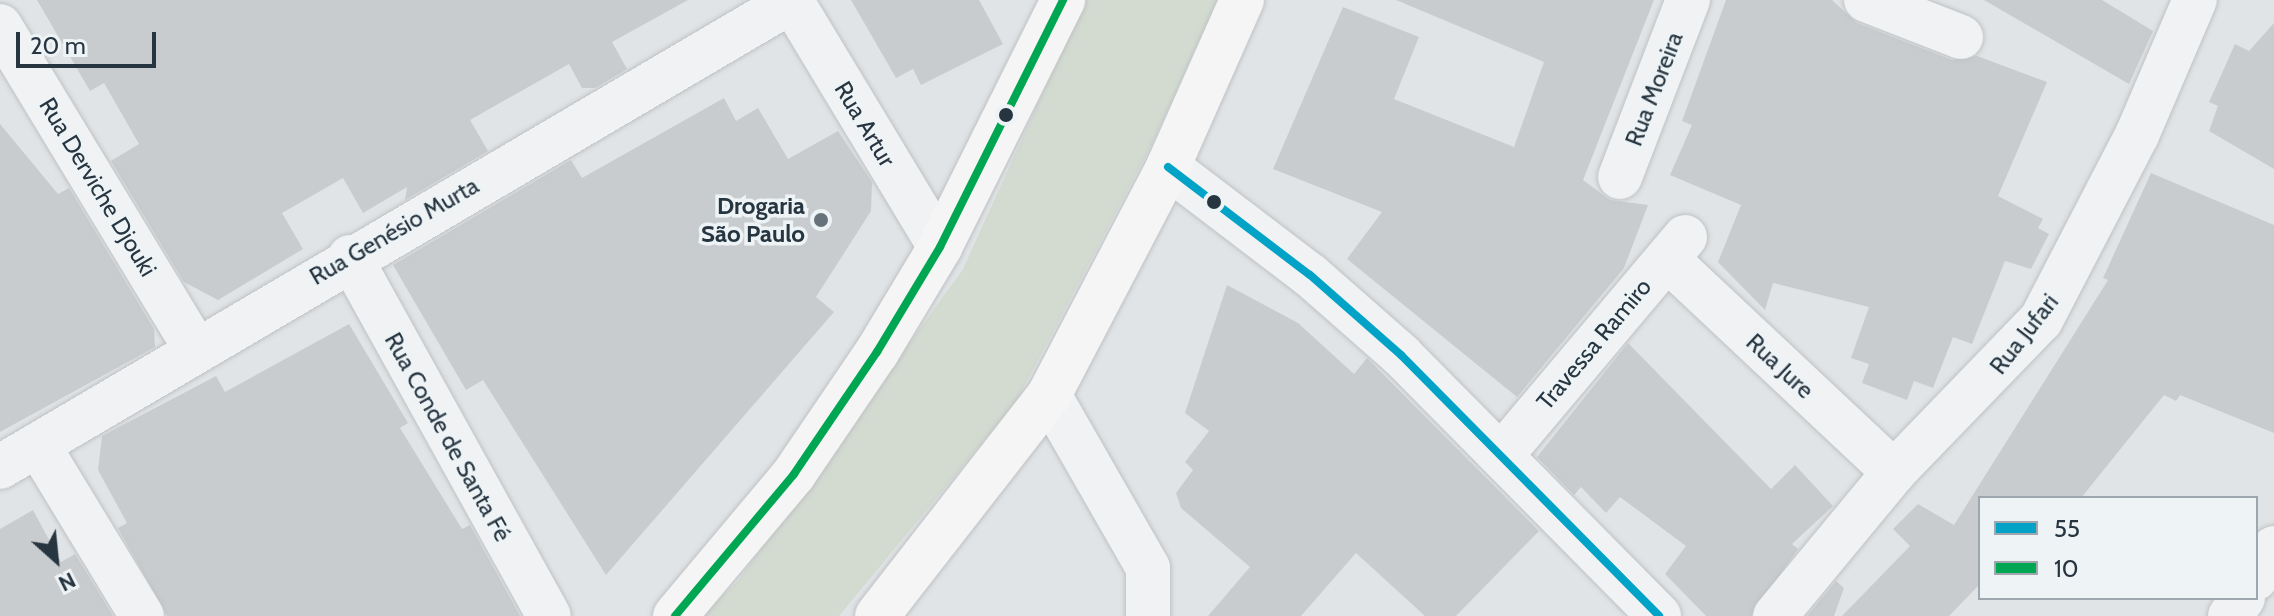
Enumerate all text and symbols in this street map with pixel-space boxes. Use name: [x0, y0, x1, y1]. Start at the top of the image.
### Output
scale bar: [20, 16, 160, 66]
street label: Rua Moreira: [1619, 28, 1689, 150]
text: 20 m: [30, 31, 86, 60]
street label: Rua Artur: [828, 76, 902, 172]
street label: Rua Derviche Djouki: [33, 92, 163, 282]
unlabelled marker: [998, 107, 1014, 123]
street label: Rua Genésio Murta: [304, 171, 484, 291]
place label: Drogaria São Paulo: [701, 192, 805, 248]
unlabelled marker: [1206, 194, 1222, 210]
marker: Drogaria São Paulo: [812, 211, 830, 229]
street label: Travessa Ramiro: [1531, 273, 1657, 415]
street label: Rua Jufari: [1984, 288, 2064, 380]
street label: Rua Conde de Santa Fé: [379, 328, 517, 546]
street label: Rua Jure: [1740, 328, 1820, 404]
legend: [1978, 496, 2258, 600]
text: 55: [2054, 514, 2080, 543]
north arrow: [16, 520, 96, 600]
text: 10: [2054, 554, 2079, 583]
text: N: [54, 566, 80, 597]

